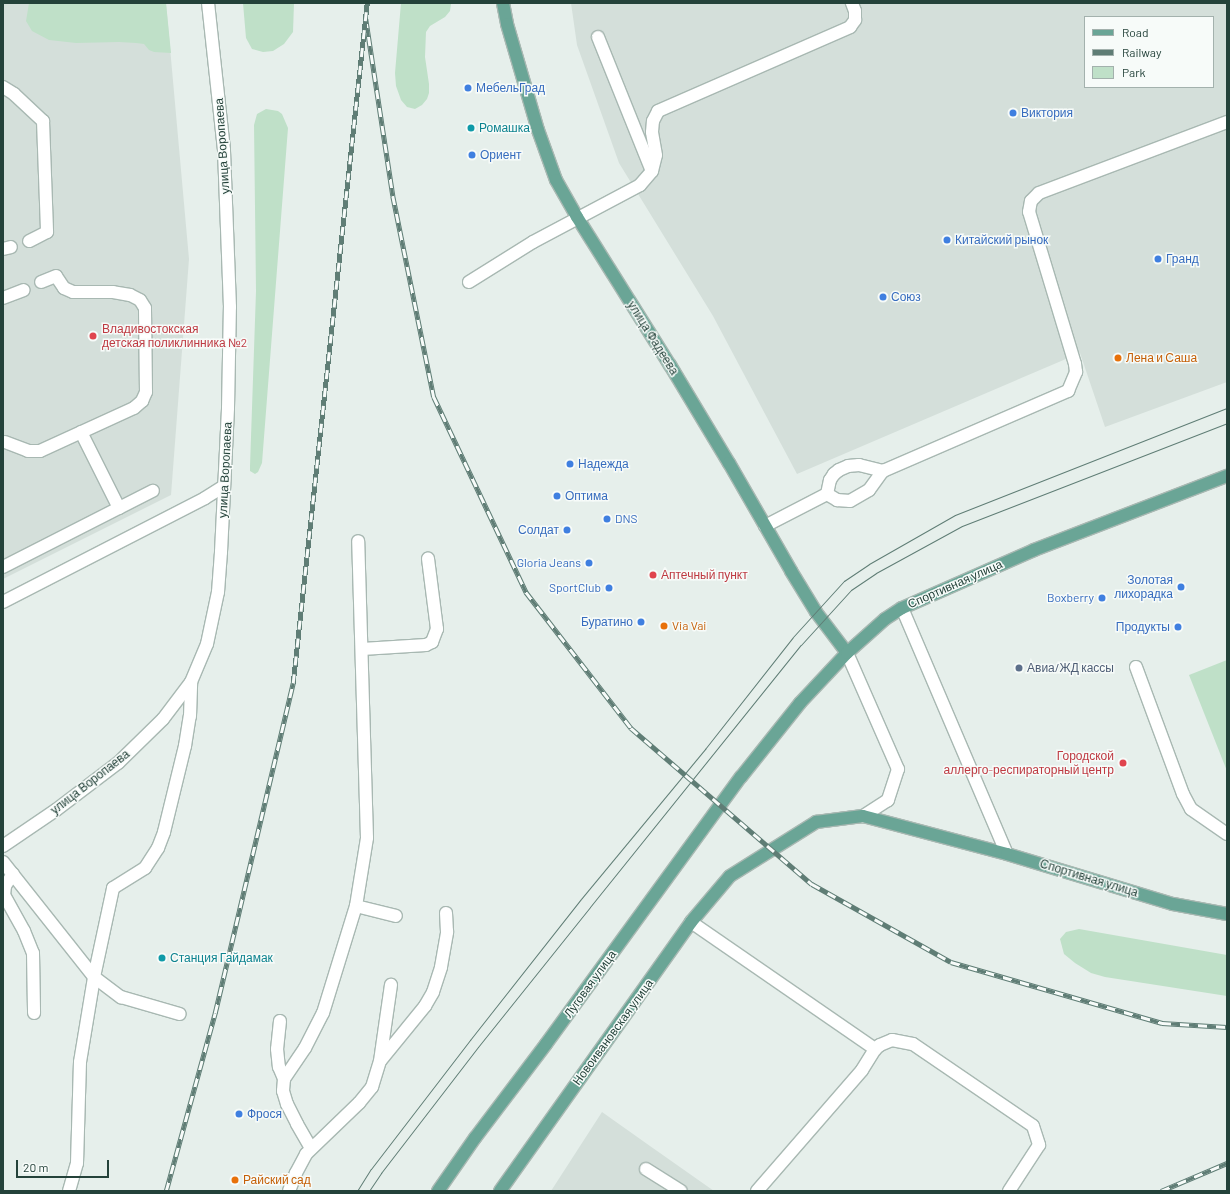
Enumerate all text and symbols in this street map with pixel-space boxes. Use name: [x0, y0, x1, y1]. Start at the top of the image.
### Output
legend: [1084, 16, 1214, 88]
text: Road: [1122, 25, 1149, 39]
text: Railway: [1122, 45, 1161, 59]
text: Park: [1122, 65, 1146, 79]
place label: МебельГрад: [476, 81, 545, 95]
marker: МебельГрад: [463, 83, 473, 93]
street label: улица Воропаева: [211, 98, 233, 194]
place label: Виктория: [1021, 106, 1073, 120]
marker: Виктория: [1008, 108, 1018, 118]
place label: Ромашка: [479, 121, 530, 135]
marker: Ромашка: [466, 123, 476, 133]
place label: Ориент: [480, 148, 522, 162]
marker: Ориент: [467, 150, 477, 160]
place label: Китайский рынок: [955, 233, 1048, 247]
marker: Китайский рынок: [942, 235, 952, 245]
place label: Гранд: [1166, 252, 1199, 266]
marker: Гранд: [1153, 254, 1163, 264]
place label: Союз: [891, 290, 921, 304]
marker: Союз: [878, 292, 888, 302]
street label: улица Фадеева: [625, 298, 681, 378]
place label: Владивостокская детская поликлинника №2: [102, 322, 247, 350]
marker: Владивостокская детская поликлинника №2: [87, 330, 99, 342]
place label: Лена и Саша: [1126, 351, 1197, 365]
marker: Лена и Саша: [1113, 353, 1123, 363]
street label: улица Воропаева: [215, 422, 235, 518]
place label: Надежда: [578, 457, 629, 471]
marker: Надежда: [565, 459, 575, 469]
place label: Оптима: [565, 489, 608, 503]
marker: Оптима: [552, 491, 562, 501]
place label: DNS: [615, 512, 638, 526]
marker: DNS: [602, 514, 612, 524]
place label: Солдат: [518, 523, 559, 537]
marker: Солдат: [562, 525, 572, 535]
place label: Gloria Jeans: [517, 556, 581, 570]
street label: Спортивная улица: [905, 557, 1005, 611]
marker: Gloria Jeans: [584, 558, 594, 568]
place label: Аптечный пункт: [661, 568, 748, 582]
marker: Аптечный пункт: [648, 570, 658, 580]
place label: Золотая лихорадка: [1114, 573, 1173, 601]
place label: SportClub: [549, 581, 601, 595]
marker: Золотая лихорадка: [1176, 582, 1186, 592]
marker: SportClub: [604, 583, 614, 593]
place label: Boxberry: [1047, 591, 1094, 605]
marker: Boxberry: [1097, 593, 1107, 603]
place label: Буратино: [581, 615, 633, 629]
marker: Буратино: [636, 617, 646, 627]
place label: Via Vai: [672, 619, 706, 633]
place label: Продукты: [1116, 620, 1170, 634]
marker: Via Vai: [659, 621, 669, 631]
marker: Продукты: [1173, 622, 1183, 632]
place label: Авиа/ЖД кассы: [1027, 661, 1114, 675]
marker: Авиа/ЖД кассы: [1014, 663, 1024, 673]
street label: улица Воропаева: [48, 747, 132, 817]
place label: Городской аллерго-респираторный центр: [944, 749, 1114, 777]
marker: Городской аллерго-респираторный центр: [1117, 757, 1129, 769]
street label: Спортивная улица: [1038, 856, 1140, 900]
street label: Луговая улица: [561, 948, 619, 1020]
place label: Станция Гайдамак: [170, 951, 273, 965]
marker: Станция Гайдамак: [157, 953, 167, 963]
street label: Новоивановская улица: [570, 976, 656, 1088]
place label: Фрося: [247, 1107, 282, 1121]
marker: Фрося: [234, 1109, 244, 1119]
scale bar: [18, 1152, 111, 1178]
text: 20 m: [23, 1160, 49, 1174]
place label: Райский сад: [243, 1173, 311, 1187]
marker: Райский сад: [230, 1175, 240, 1185]

